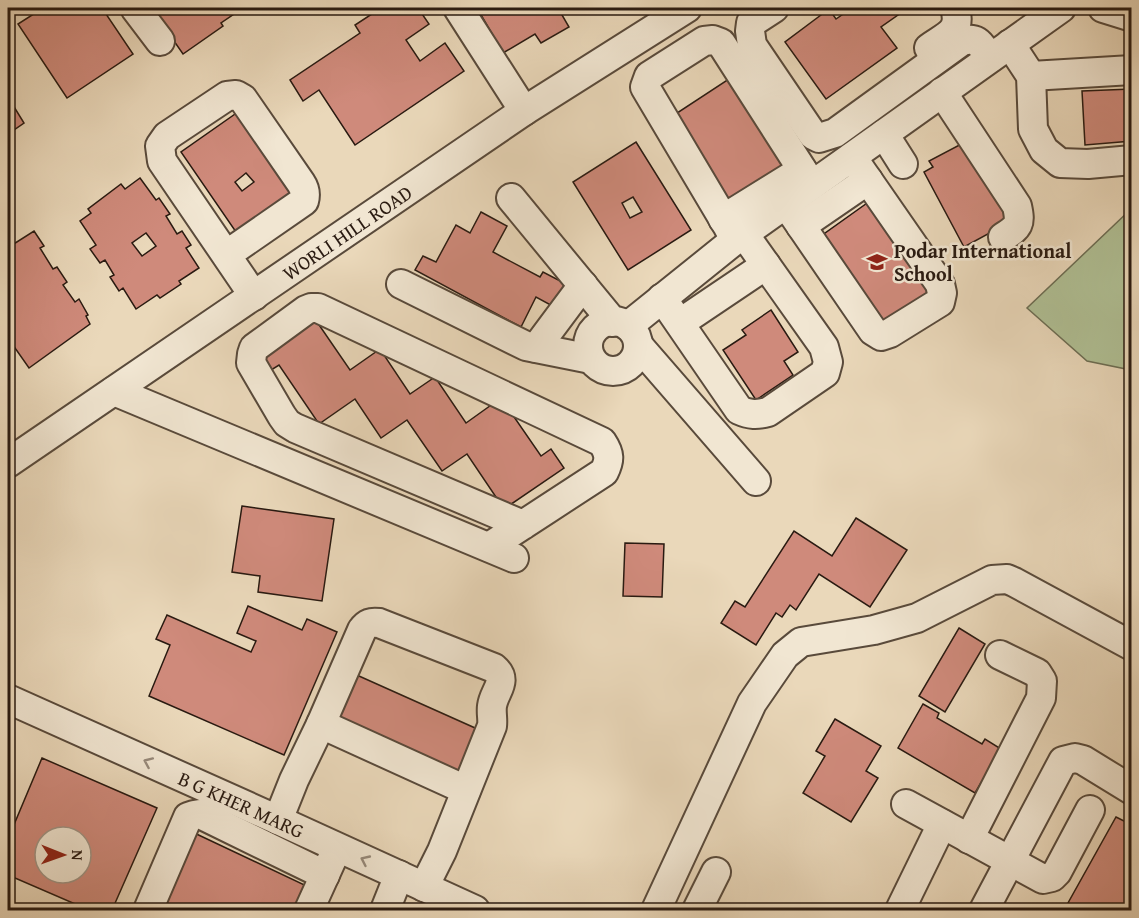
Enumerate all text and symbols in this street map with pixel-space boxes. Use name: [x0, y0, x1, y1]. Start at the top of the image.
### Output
street label: WORLI HILL ROAD: [276, 177, 417, 287]
place label: Podar International School: [894, 236, 1072, 288]
school or university icon: Podar International School: [865, 250, 889, 274]
one-way arrow: [144, 758, 155, 770]
street label: B G KHER MARG: [174, 763, 309, 845]
north arrow: [33, 825, 93, 885]
text: N: [66, 850, 90, 861]
one-way arrow: [360, 855, 371, 867]

